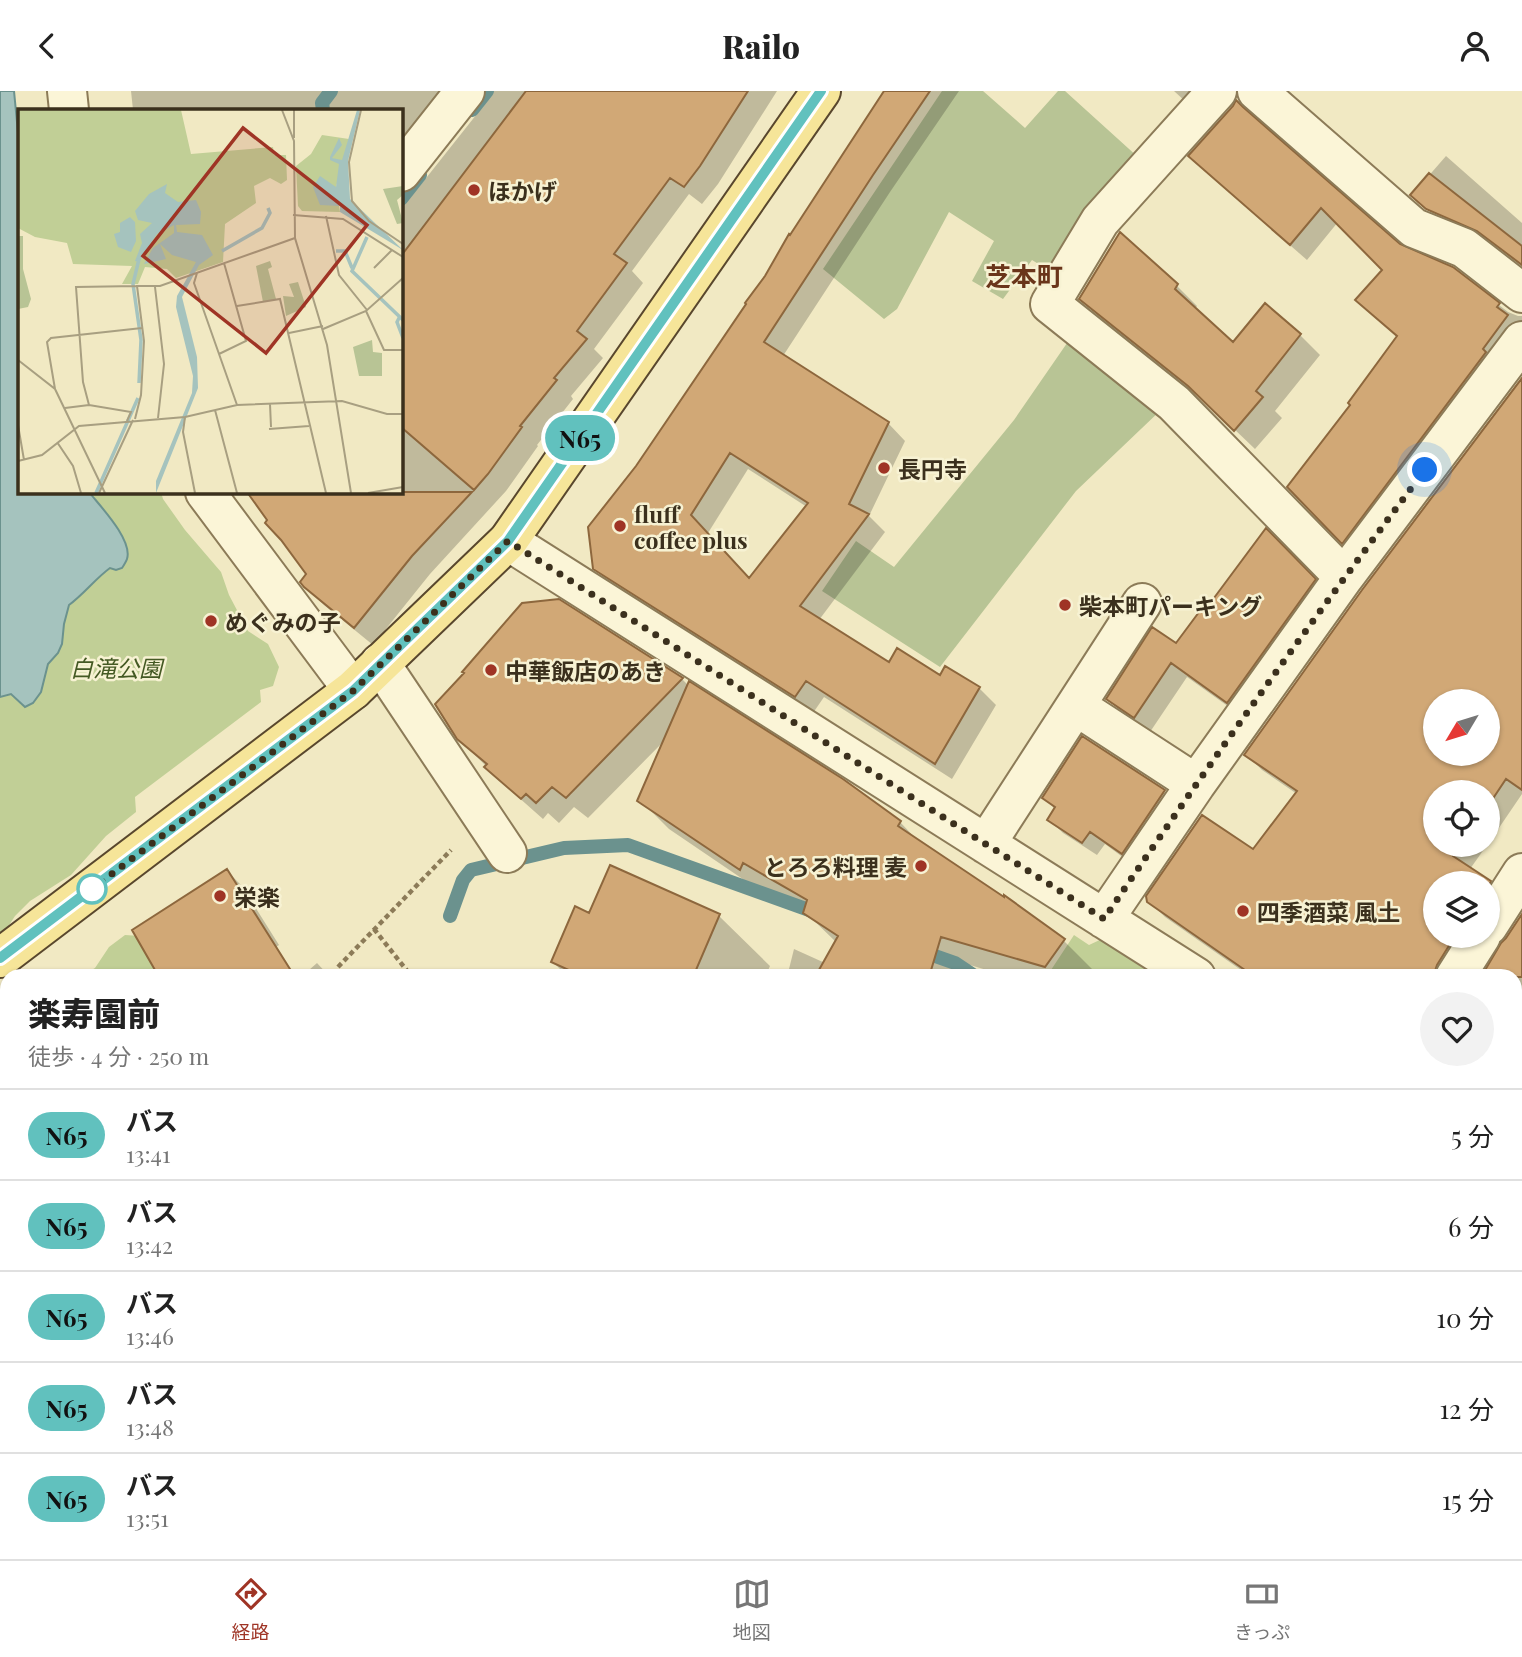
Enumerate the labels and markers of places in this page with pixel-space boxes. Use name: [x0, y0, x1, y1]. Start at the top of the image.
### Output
place label: ほかげ: [488, 175, 557, 206]
marker: ほかげ: [466, 182, 482, 198]
place label: 長円寺: [898, 453, 967, 484]
marker: 長円寺: [876, 460, 892, 476]
place label: fluff coffee plus: [634, 498, 748, 555]
marker: fluff coffee plus: [612, 518, 628, 534]
place label: 柴本町パーキング: [1079, 590, 1262, 621]
marker: 柴本町パーキング: [1057, 597, 1073, 613]
place label: めぐみの子: [225, 606, 341, 637]
marker: めぐみの子: [203, 613, 219, 629]
place label: 中華飯店のあき: [505, 655, 666, 686]
marker: 中華飯店のあき: [483, 662, 499, 678]
place label: とろろ料理 麦: [764, 851, 907, 882]
marker: とろろ料理 麦: [913, 858, 929, 874]
unlabelled marker: [77, 874, 107, 904]
place label: 栄楽: [234, 881, 280, 912]
marker: 栄楽: [212, 888, 228, 904]
place label: 四季酒菜 風土: [1257, 896, 1400, 927]
marker: 四季酒菜 風土: [1235, 903, 1251, 919]

